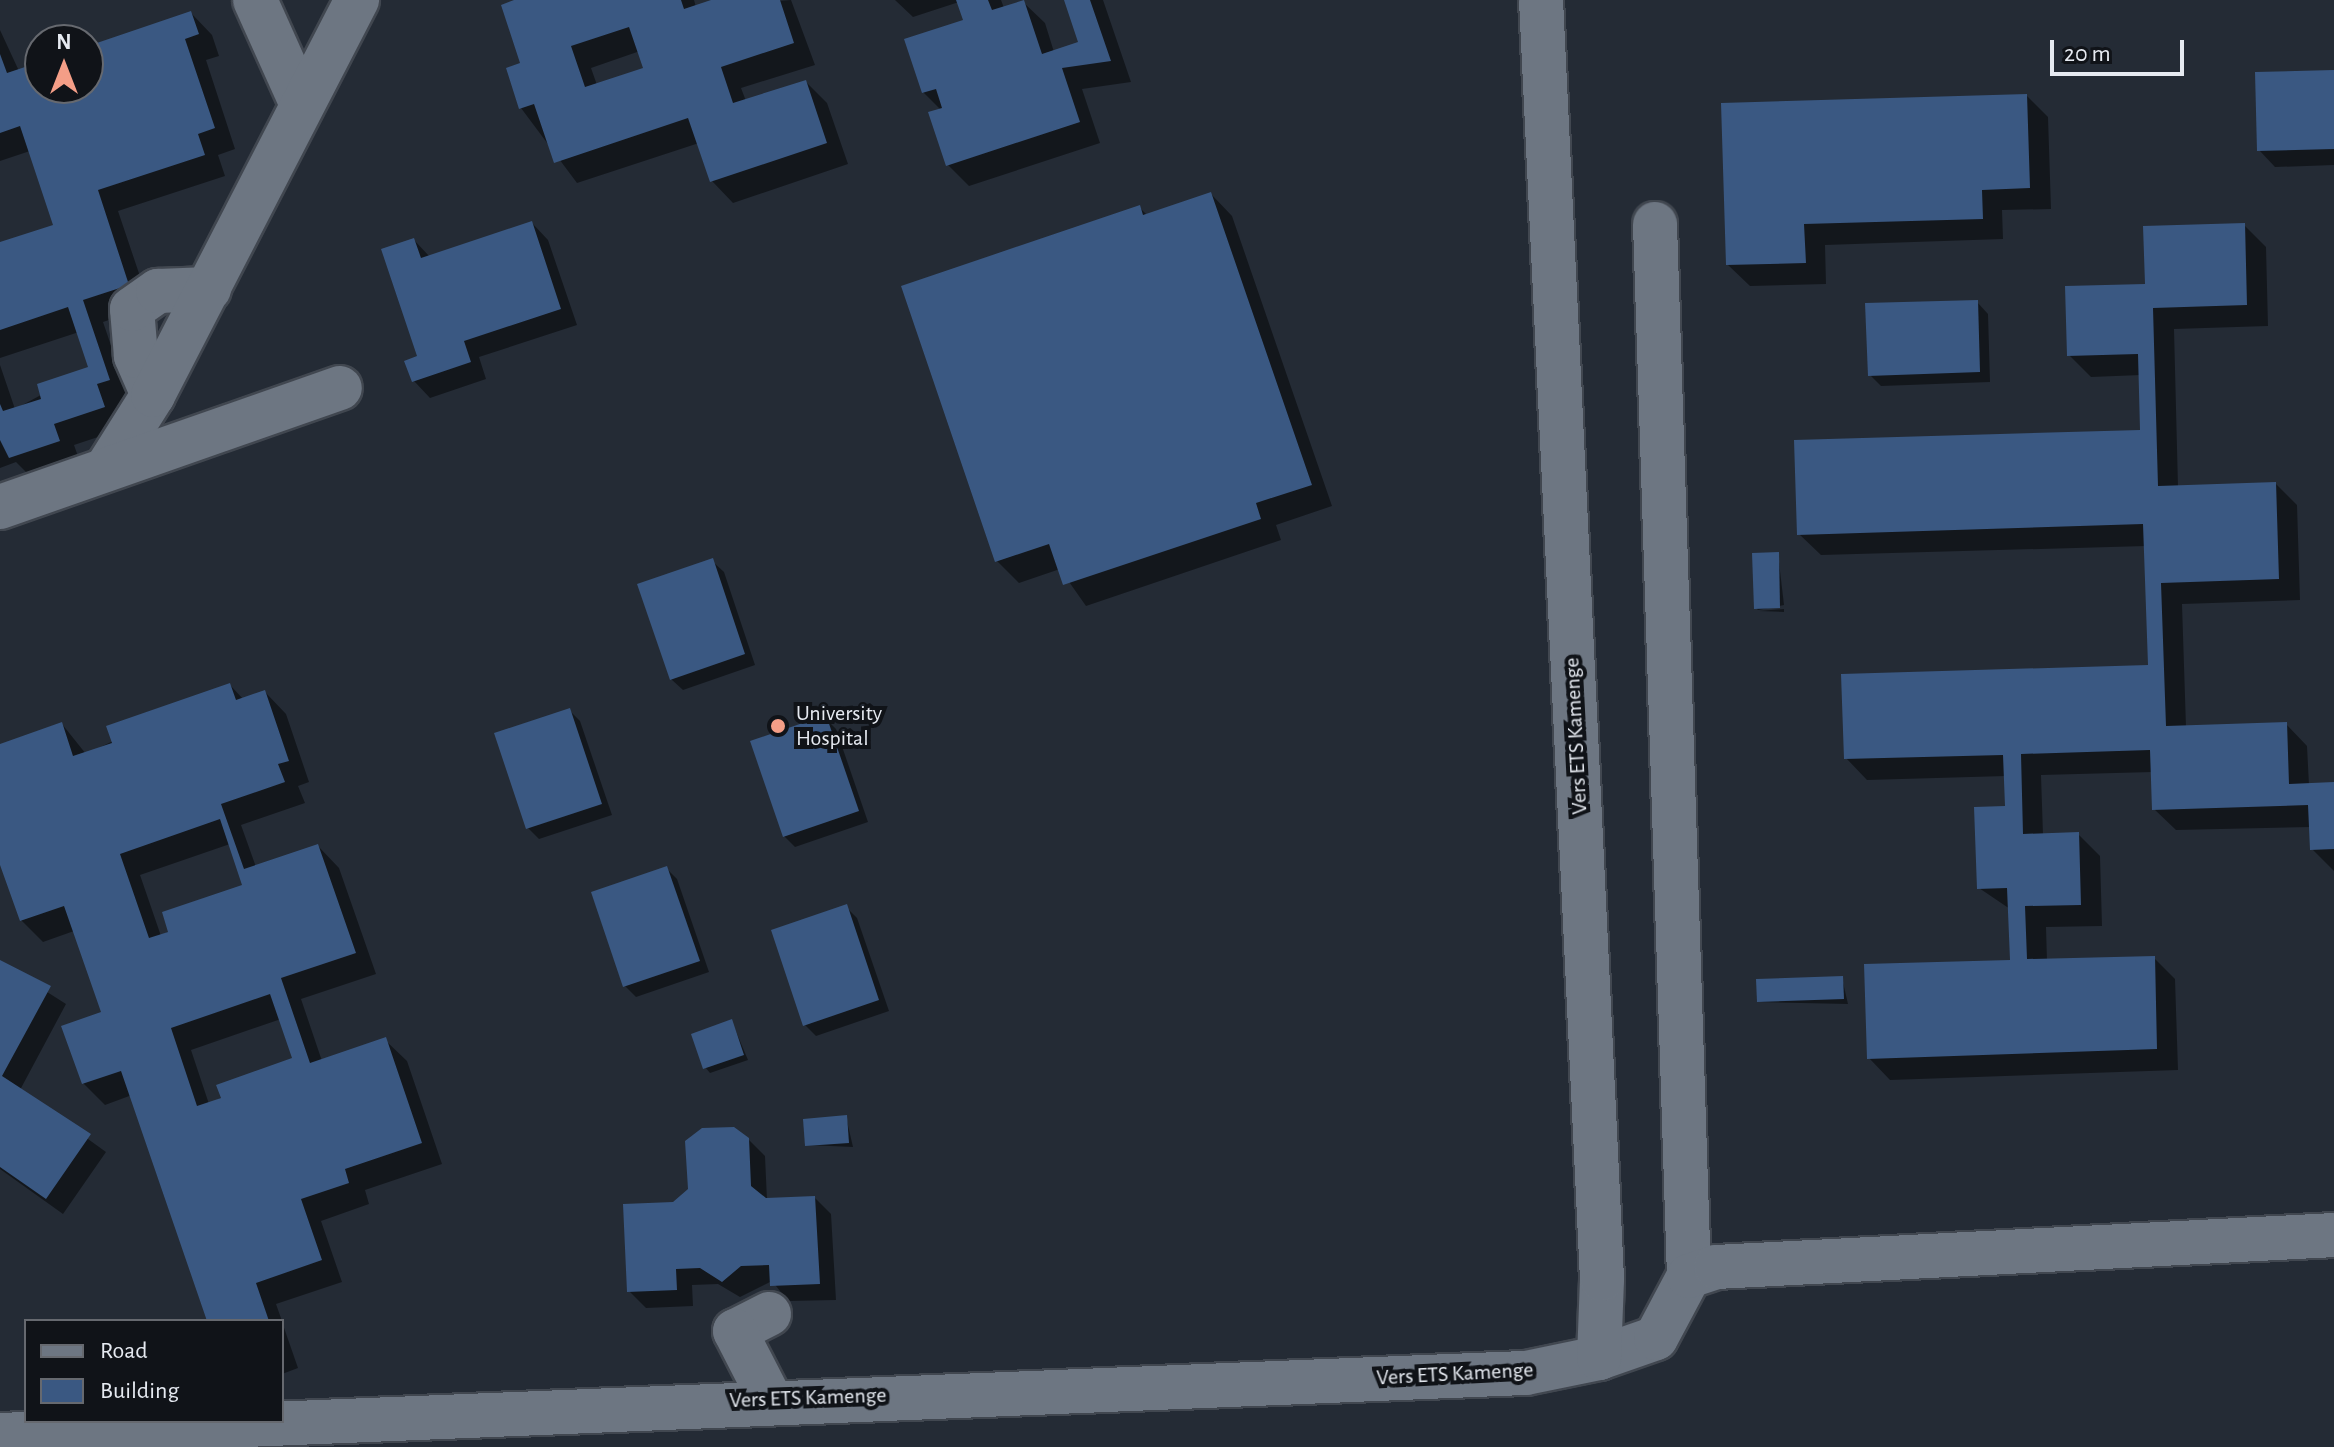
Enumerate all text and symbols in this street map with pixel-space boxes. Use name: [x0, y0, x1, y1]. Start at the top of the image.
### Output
north arrow: [24, 24, 104, 104]
scale bar: [2054, 24, 2188, 74]
text: N: [56, 31, 72, 53]
text: 20 m: [2064, 42, 2111, 66]
street label: Vers ETS Kamenge: [1559, 657, 1593, 815]
place label: University Hospital: [796, 700, 882, 752]
marker: University Hospital: [767, 715, 789, 737]
legend: [24, 1319, 284, 1423]
text: Road: [100, 1339, 148, 1363]
street label: Vers ETS Kamenge: [1376, 1357, 1534, 1391]
text: Building: [100, 1379, 179, 1403]
street label: Vers ETS Kamenge: [729, 1382, 887, 1414]

